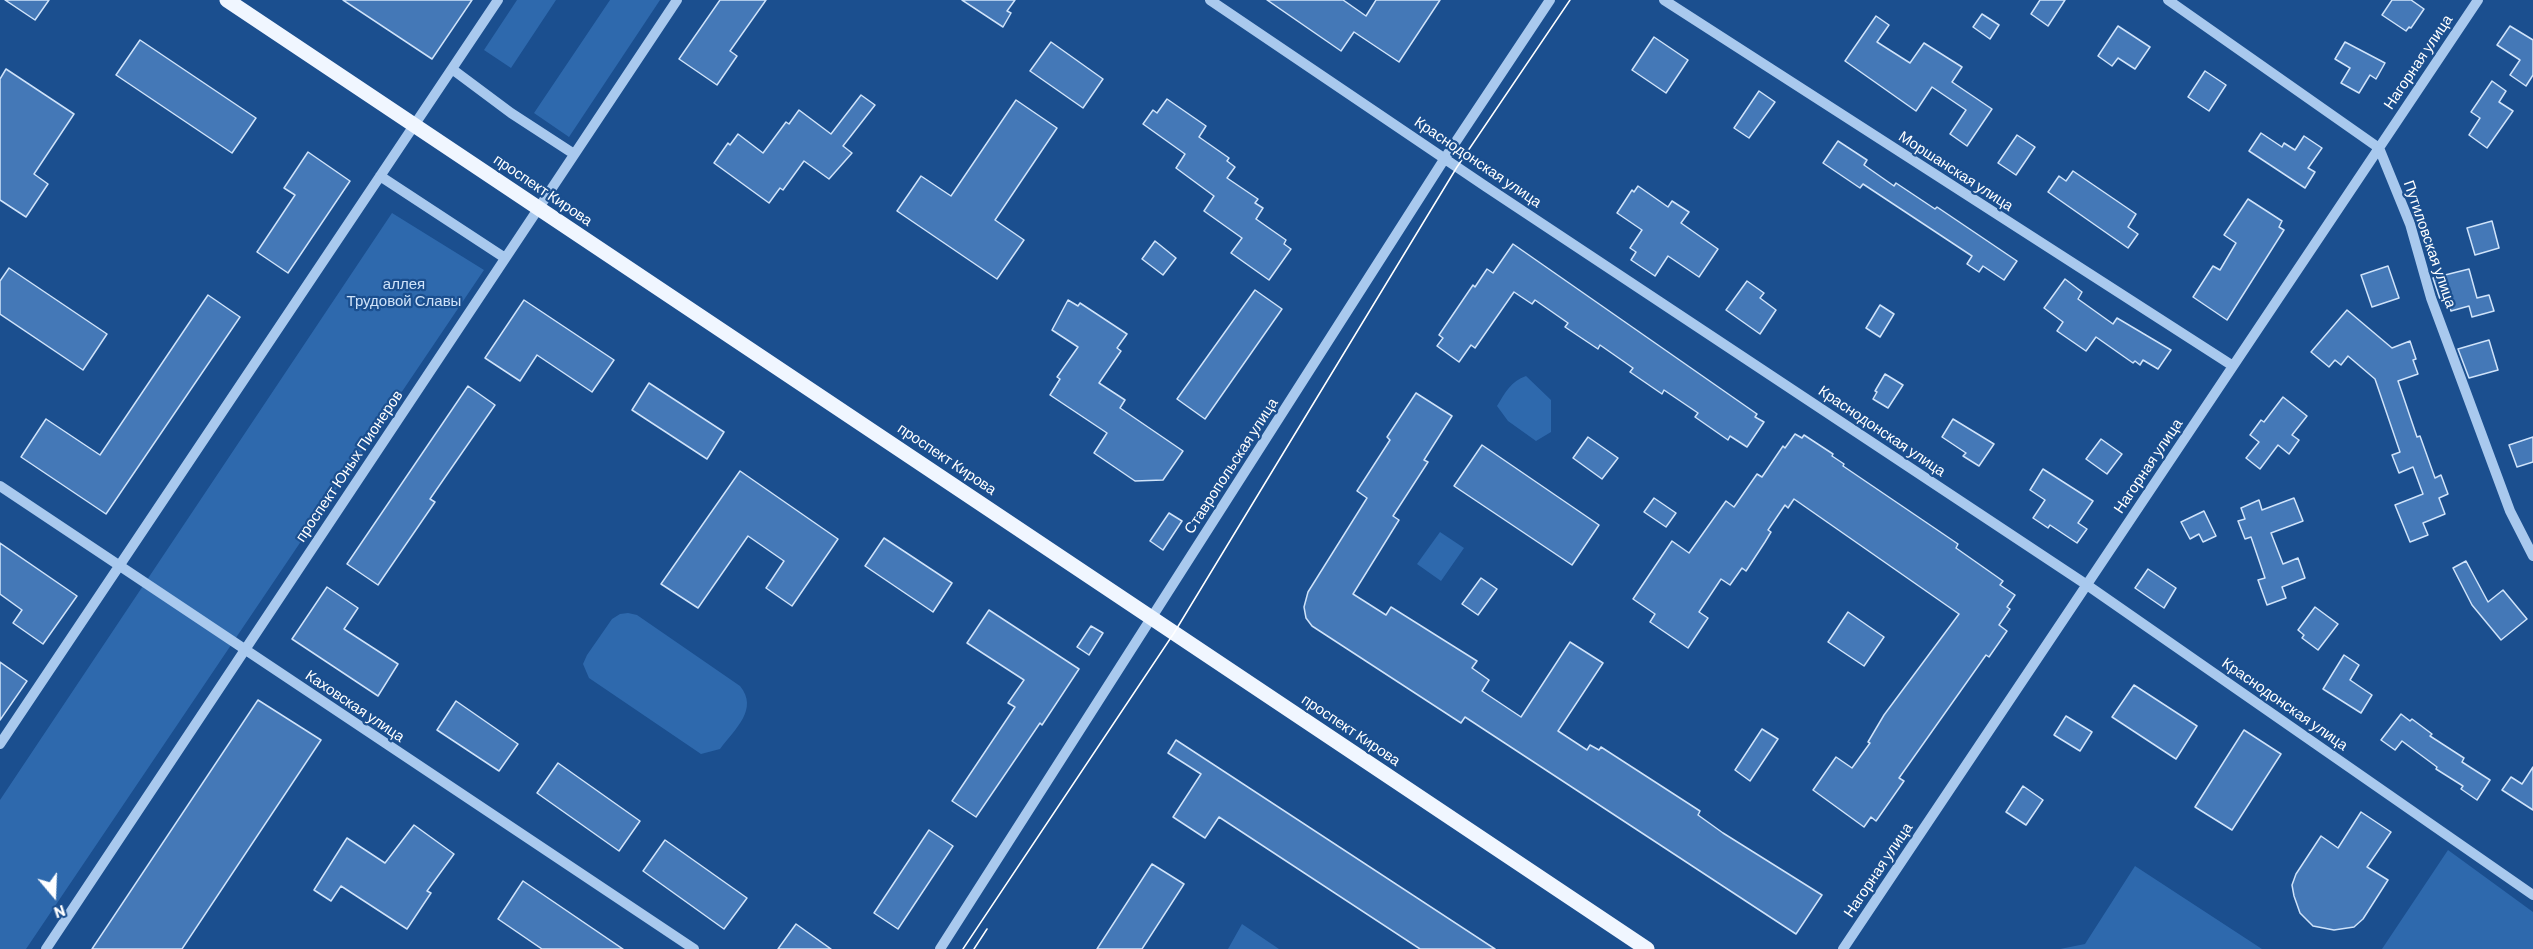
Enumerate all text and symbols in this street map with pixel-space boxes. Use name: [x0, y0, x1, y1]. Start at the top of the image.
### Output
street label: Нагорная улица: [2380, 11, 2456, 113]
street label: Краснодонская улица: [1411, 113, 1545, 211]
street label: Моршанская улица: [1895, 127, 2017, 215]
street label: проспект Кирова: [490, 150, 596, 230]
street label: Путиловская улица: [2400, 178, 2460, 310]
park label: аллея Трудовой Славы: [347, 275, 461, 310]
street label: Краснодонская улица: [1815, 382, 1949, 480]
street label: проспект Юных Пионеров: [292, 387, 406, 545]
street label: Ставропольская улица: [1180, 395, 1282, 537]
street label: Нагорная улица: [2110, 415, 2186, 517]
street label: проспект Кирова: [894, 419, 1000, 499]
street label: Краснодонская улица: [2219, 654, 2351, 754]
street label: Каховская улица: [302, 666, 408, 746]
street label: проспект Кирова: [1298, 690, 1404, 770]
street label: Нагорная улица: [1840, 819, 1916, 921]
north arrow: [24, 865, 84, 925]
text: N: [52, 902, 68, 923]

